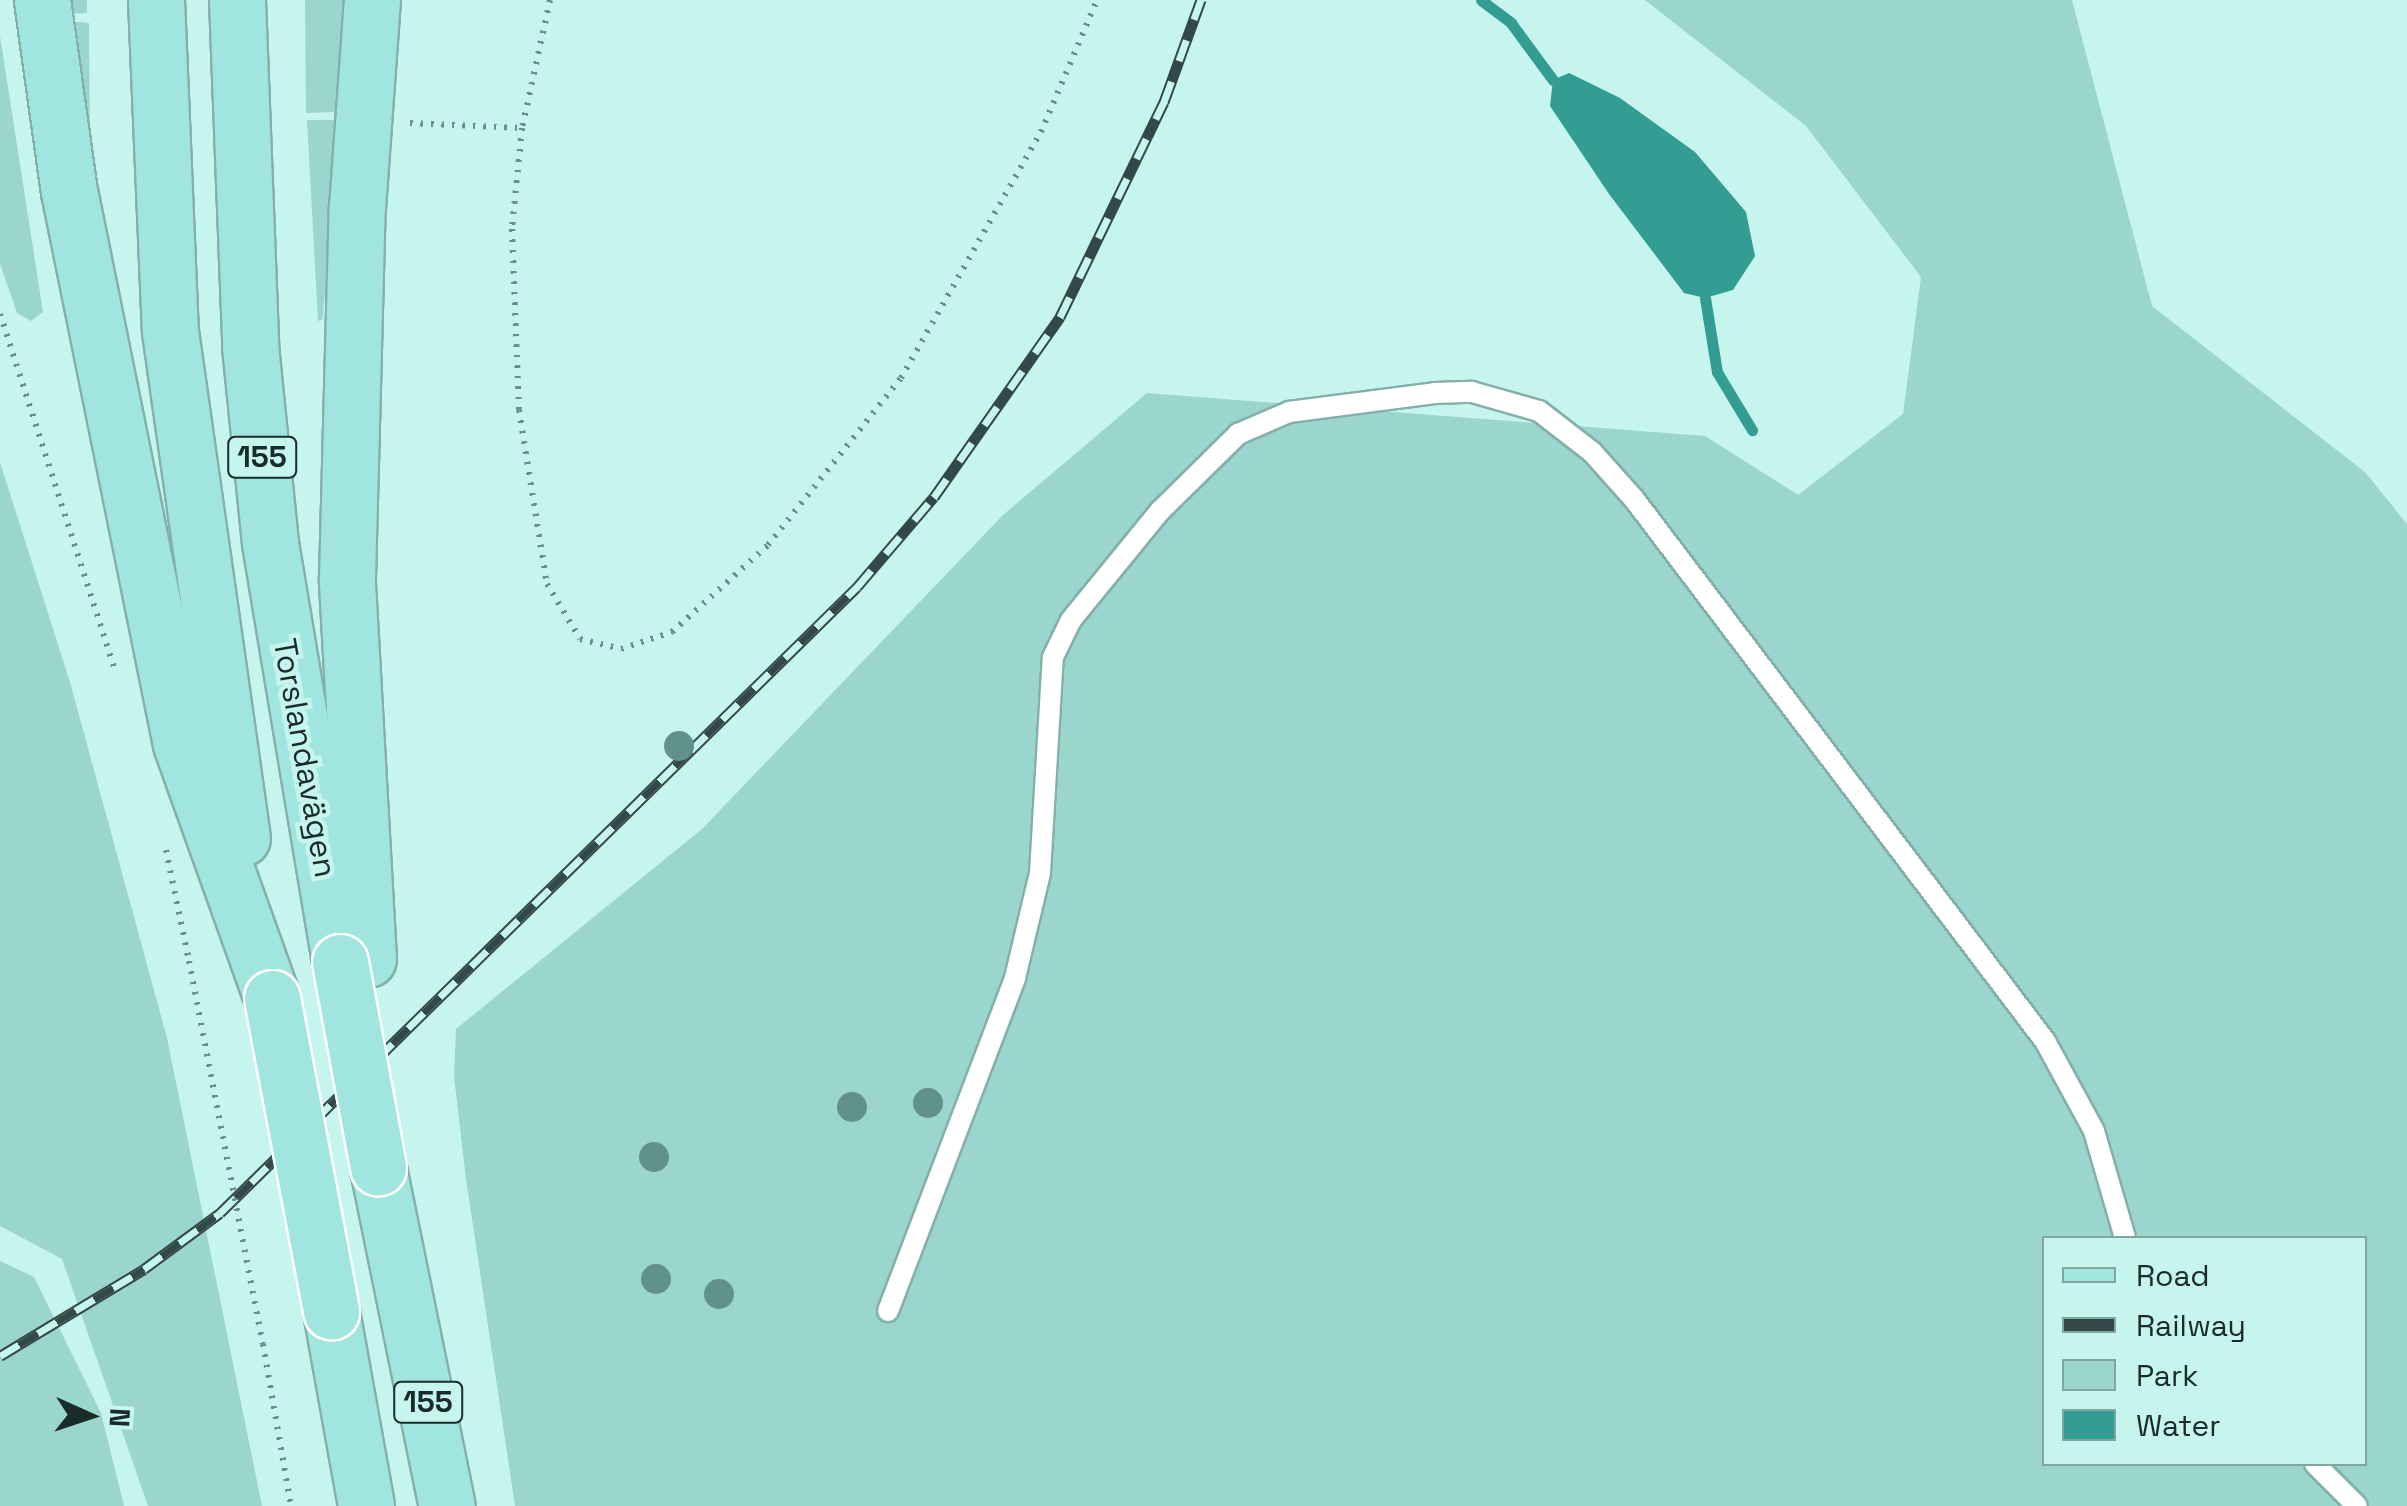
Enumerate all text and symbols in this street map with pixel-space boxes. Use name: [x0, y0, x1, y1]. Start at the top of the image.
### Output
road number: 155: [227, 432, 297, 482]
street label: Torslandavägen: [265, 636, 345, 880]
legend: [2042, 1236, 2367, 1466]
text: Road: [2136, 1256, 2210, 1295]
text: Railway: [2136, 1306, 2246, 1345]
text: Park: [2136, 1356, 2198, 1395]
north arrow: [40, 1366, 140, 1466]
road number: 155: [393, 1377, 463, 1427]
text: Water: [2136, 1406, 2221, 1445]
text: N: [101, 1407, 138, 1428]

